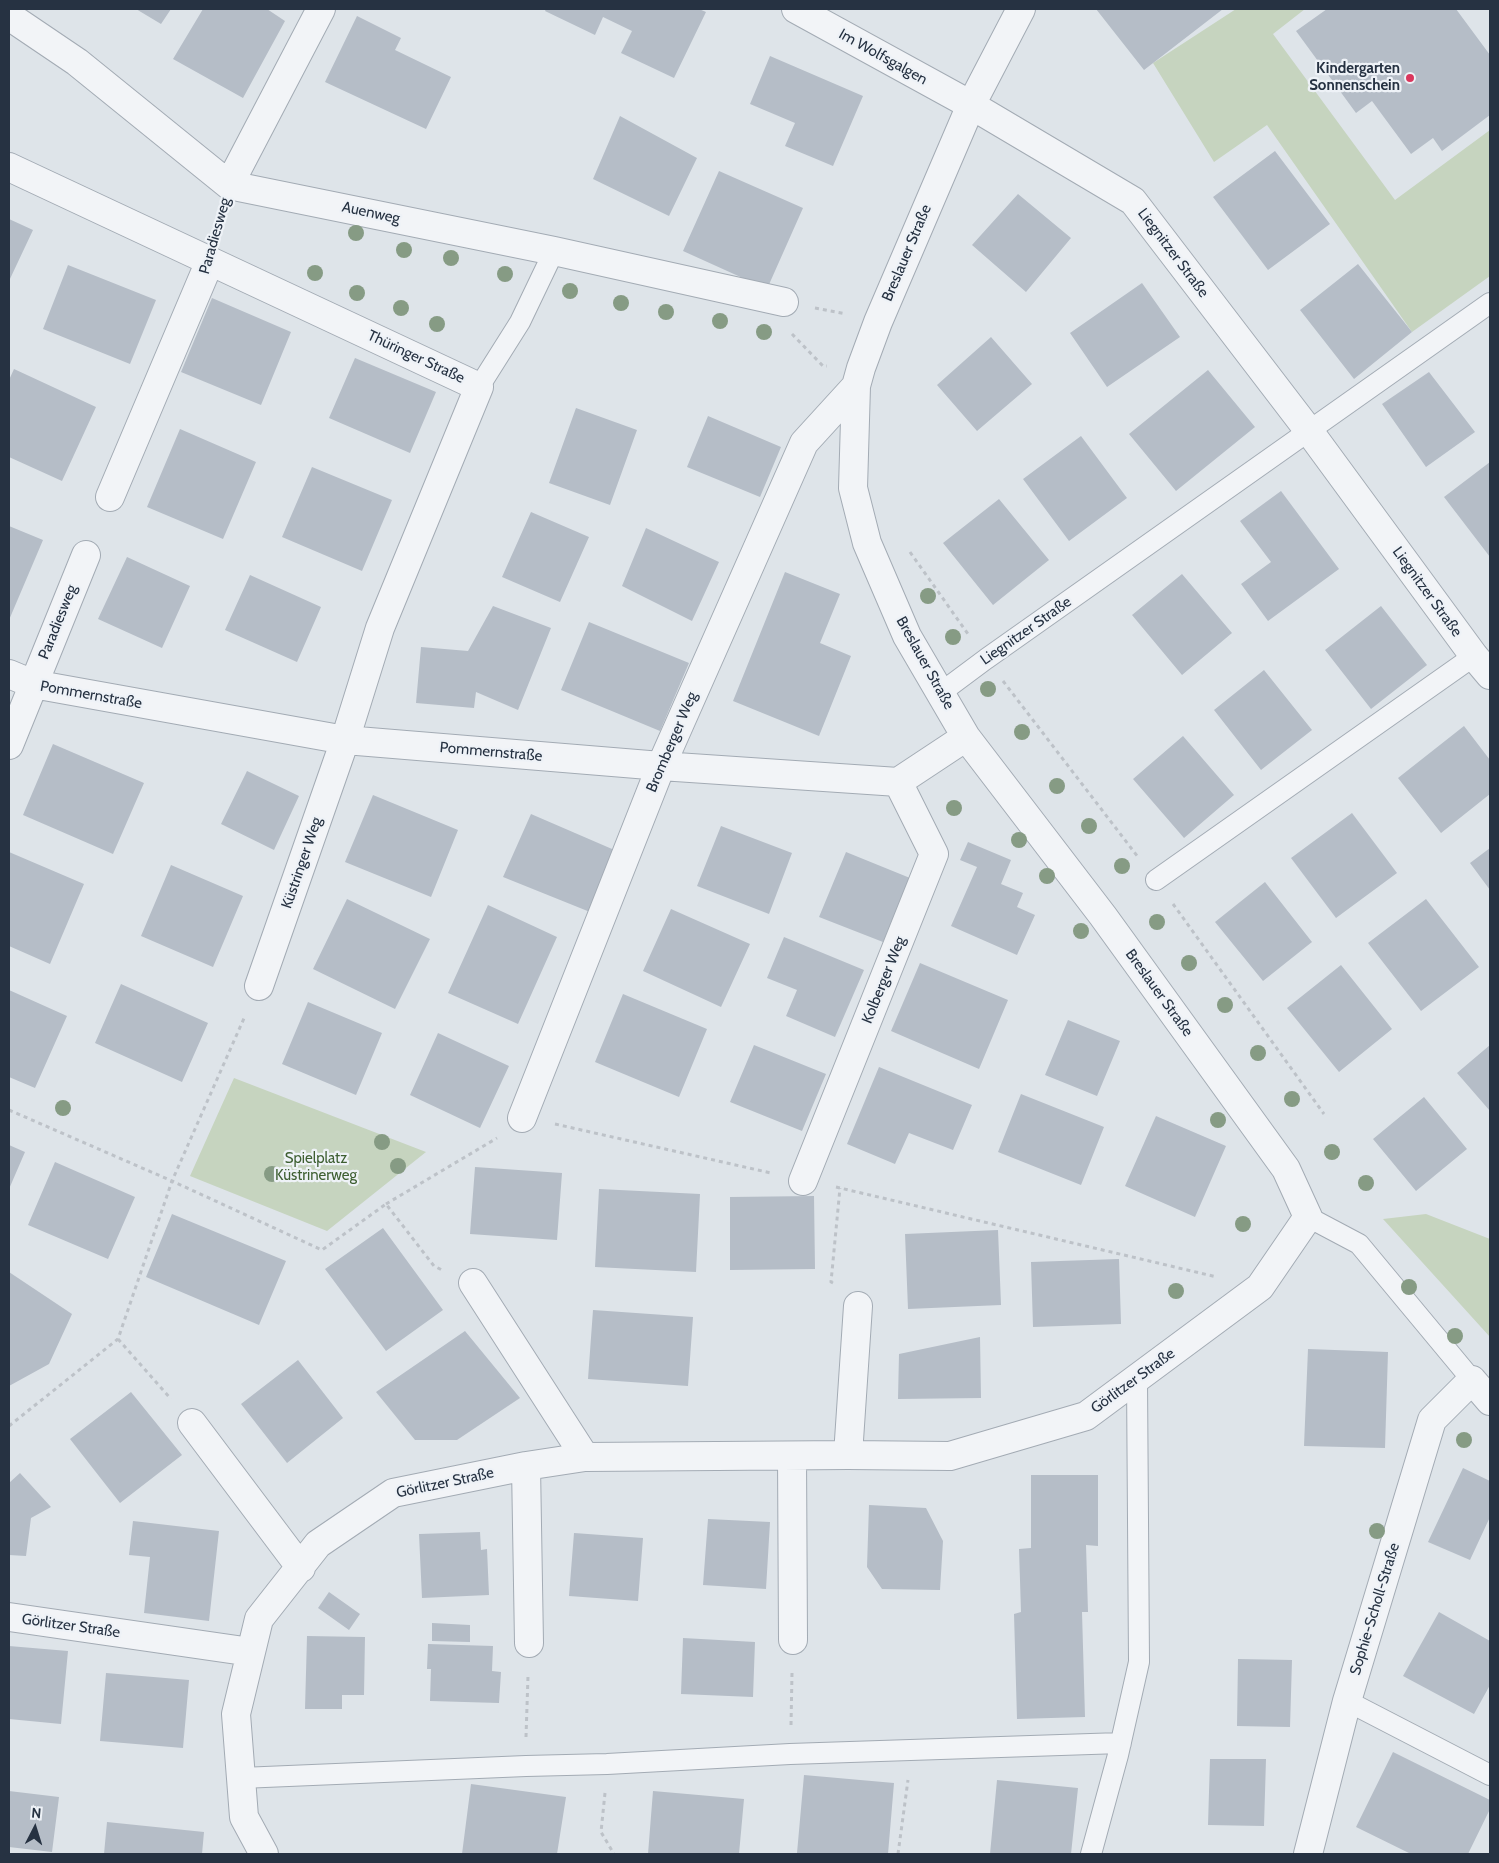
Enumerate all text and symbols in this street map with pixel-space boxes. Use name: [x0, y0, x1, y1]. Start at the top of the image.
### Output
street label: Im Wolfsgalgen: [836, 25, 930, 89]
place label: Kindergarten Sonnenschein: [1309, 60, 1400, 95]
marker: Kindergarten Sonnenschein: [1404, 72, 1416, 84]
street label: Paradiesweg: [195, 196, 235, 276]
street label: Auenweg: [340, 198, 402, 228]
street label: Breslauer Straße: [879, 202, 935, 304]
street label: Liegnitzer Straße: [1134, 205, 1212, 301]
street label: Thüringer Straße: [365, 327, 467, 387]
street label: Liegnitzer Straße: [1388, 543, 1466, 641]
street label: Paradiesweg: [35, 582, 81, 662]
street label: Liegnitzer Straße: [977, 593, 1075, 669]
street label: Breslauer Straße: [892, 613, 958, 713]
street label: Pommernstraße: [39, 677, 143, 713]
street label: Bromberger Weg: [643, 689, 701, 795]
street label: Pommernstraße: [439, 739, 543, 765]
street label: Küstringer Weg: [278, 815, 326, 911]
street label: Kolberger Weg: [858, 934, 910, 1026]
street label: Breslauer Straße: [1121, 946, 1197, 1040]
park label: Spielplatz Küstrinerweg: [275, 1150, 357, 1185]
street label: Görlitzer Straße: [1088, 1345, 1178, 1417]
street label: Görlitzer Straße: [395, 1464, 495, 1502]
street label: Sophie-Scholl-Straße: [1346, 1541, 1404, 1677]
street label: Görlitzer Straße: [21, 1610, 121, 1642]
north arrow: [10, 1803, 60, 1853]
text: N: [31, 1804, 42, 1822]

